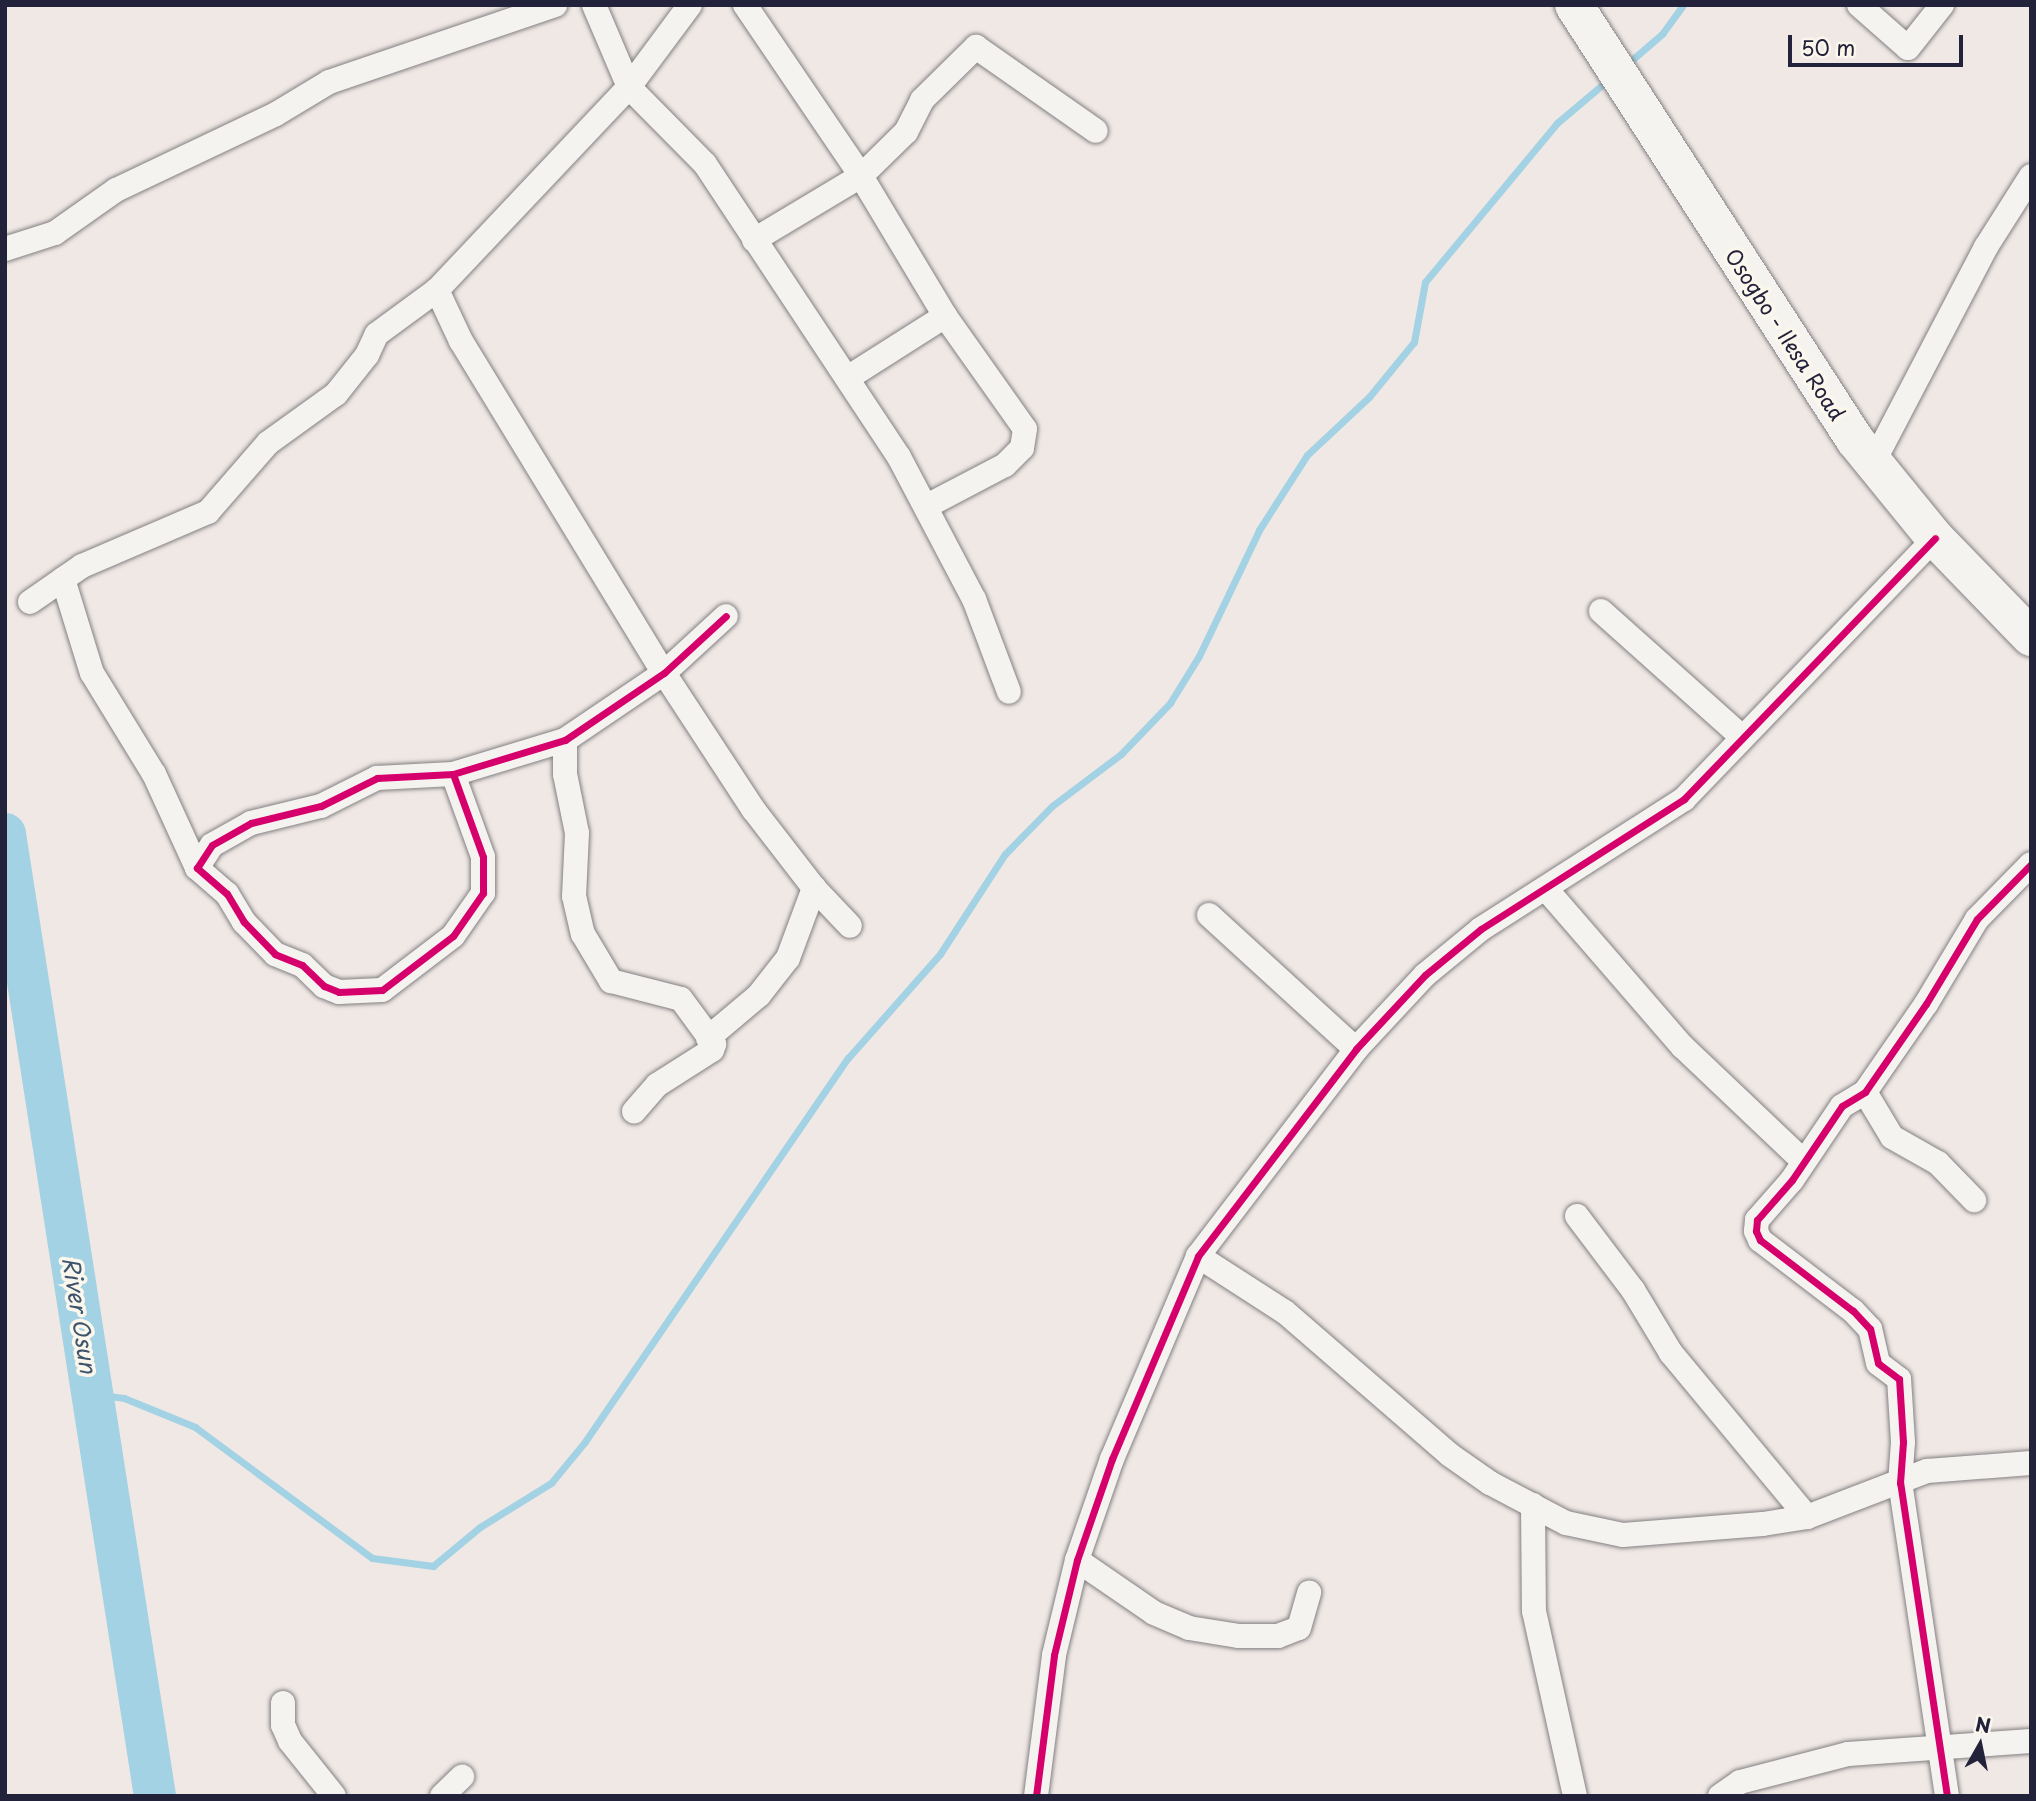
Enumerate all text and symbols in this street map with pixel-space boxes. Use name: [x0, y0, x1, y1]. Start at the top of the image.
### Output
scale bar: [1791, 21, 1966, 65]
text: 50 m: [1801, 31, 1855, 63]
street label: Osogbo - Ilesa Road: [1721, 243, 1851, 425]
water label: River Osun: [57, 1254, 103, 1376]
text: N: [1974, 1709, 1993, 1739]
north arrow: [1945, 1710, 2015, 1780]

